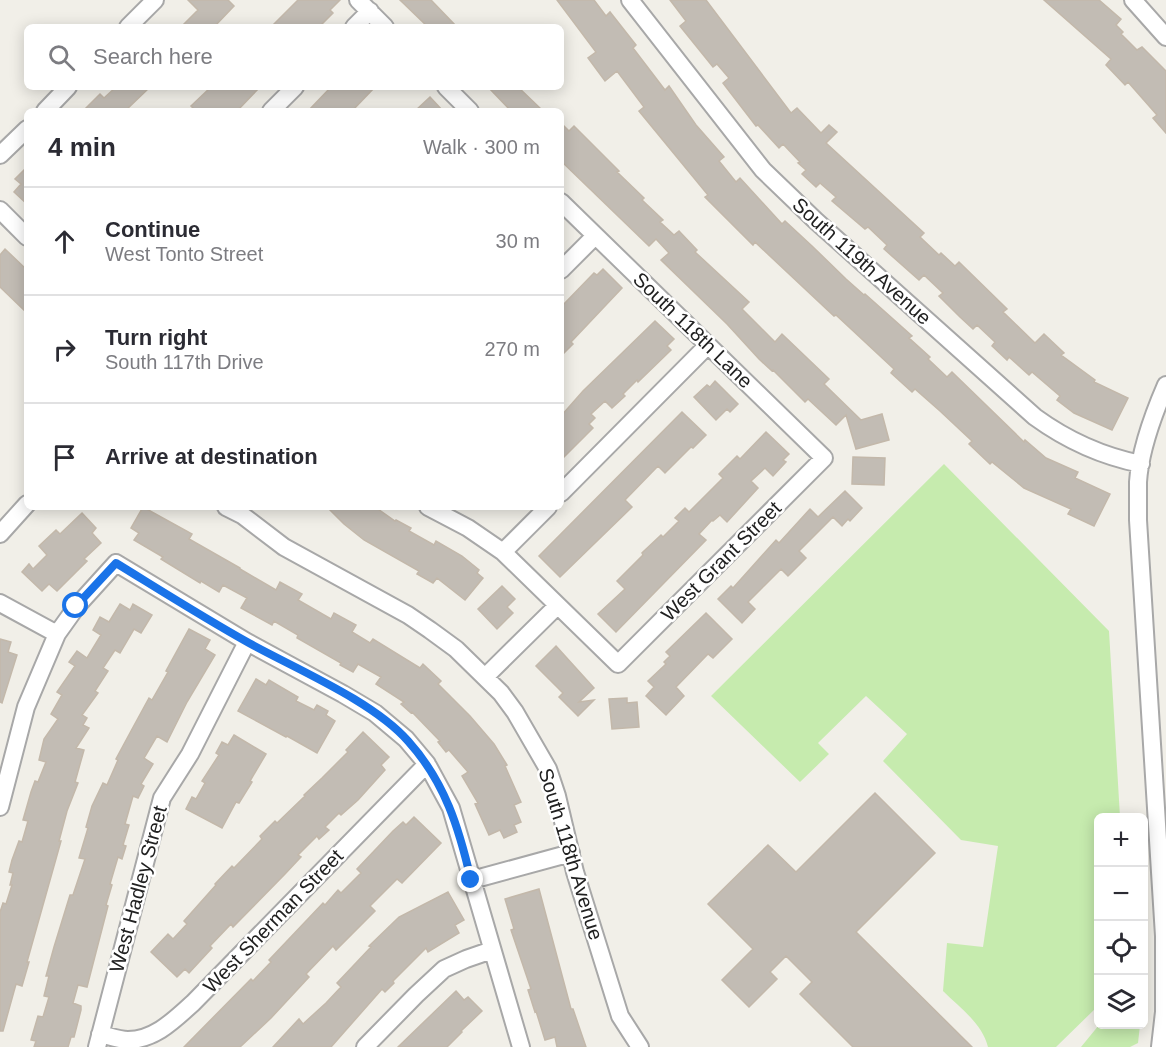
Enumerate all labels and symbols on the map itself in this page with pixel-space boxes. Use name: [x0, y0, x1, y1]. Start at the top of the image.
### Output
street label: South 119th Avenue: [788, 193, 936, 329]
street label: South 118th Lane: [629, 268, 757, 392]
street label: West Grant Street: [657, 496, 786, 625]
route start: [62, 592, 88, 618]
street label: South 118th Avenue: [534, 766, 608, 942]
street label: West Hadley Street: [105, 803, 171, 975]
street label: West Sherman Street: [199, 844, 347, 997]
route end: [457, 866, 483, 892]

